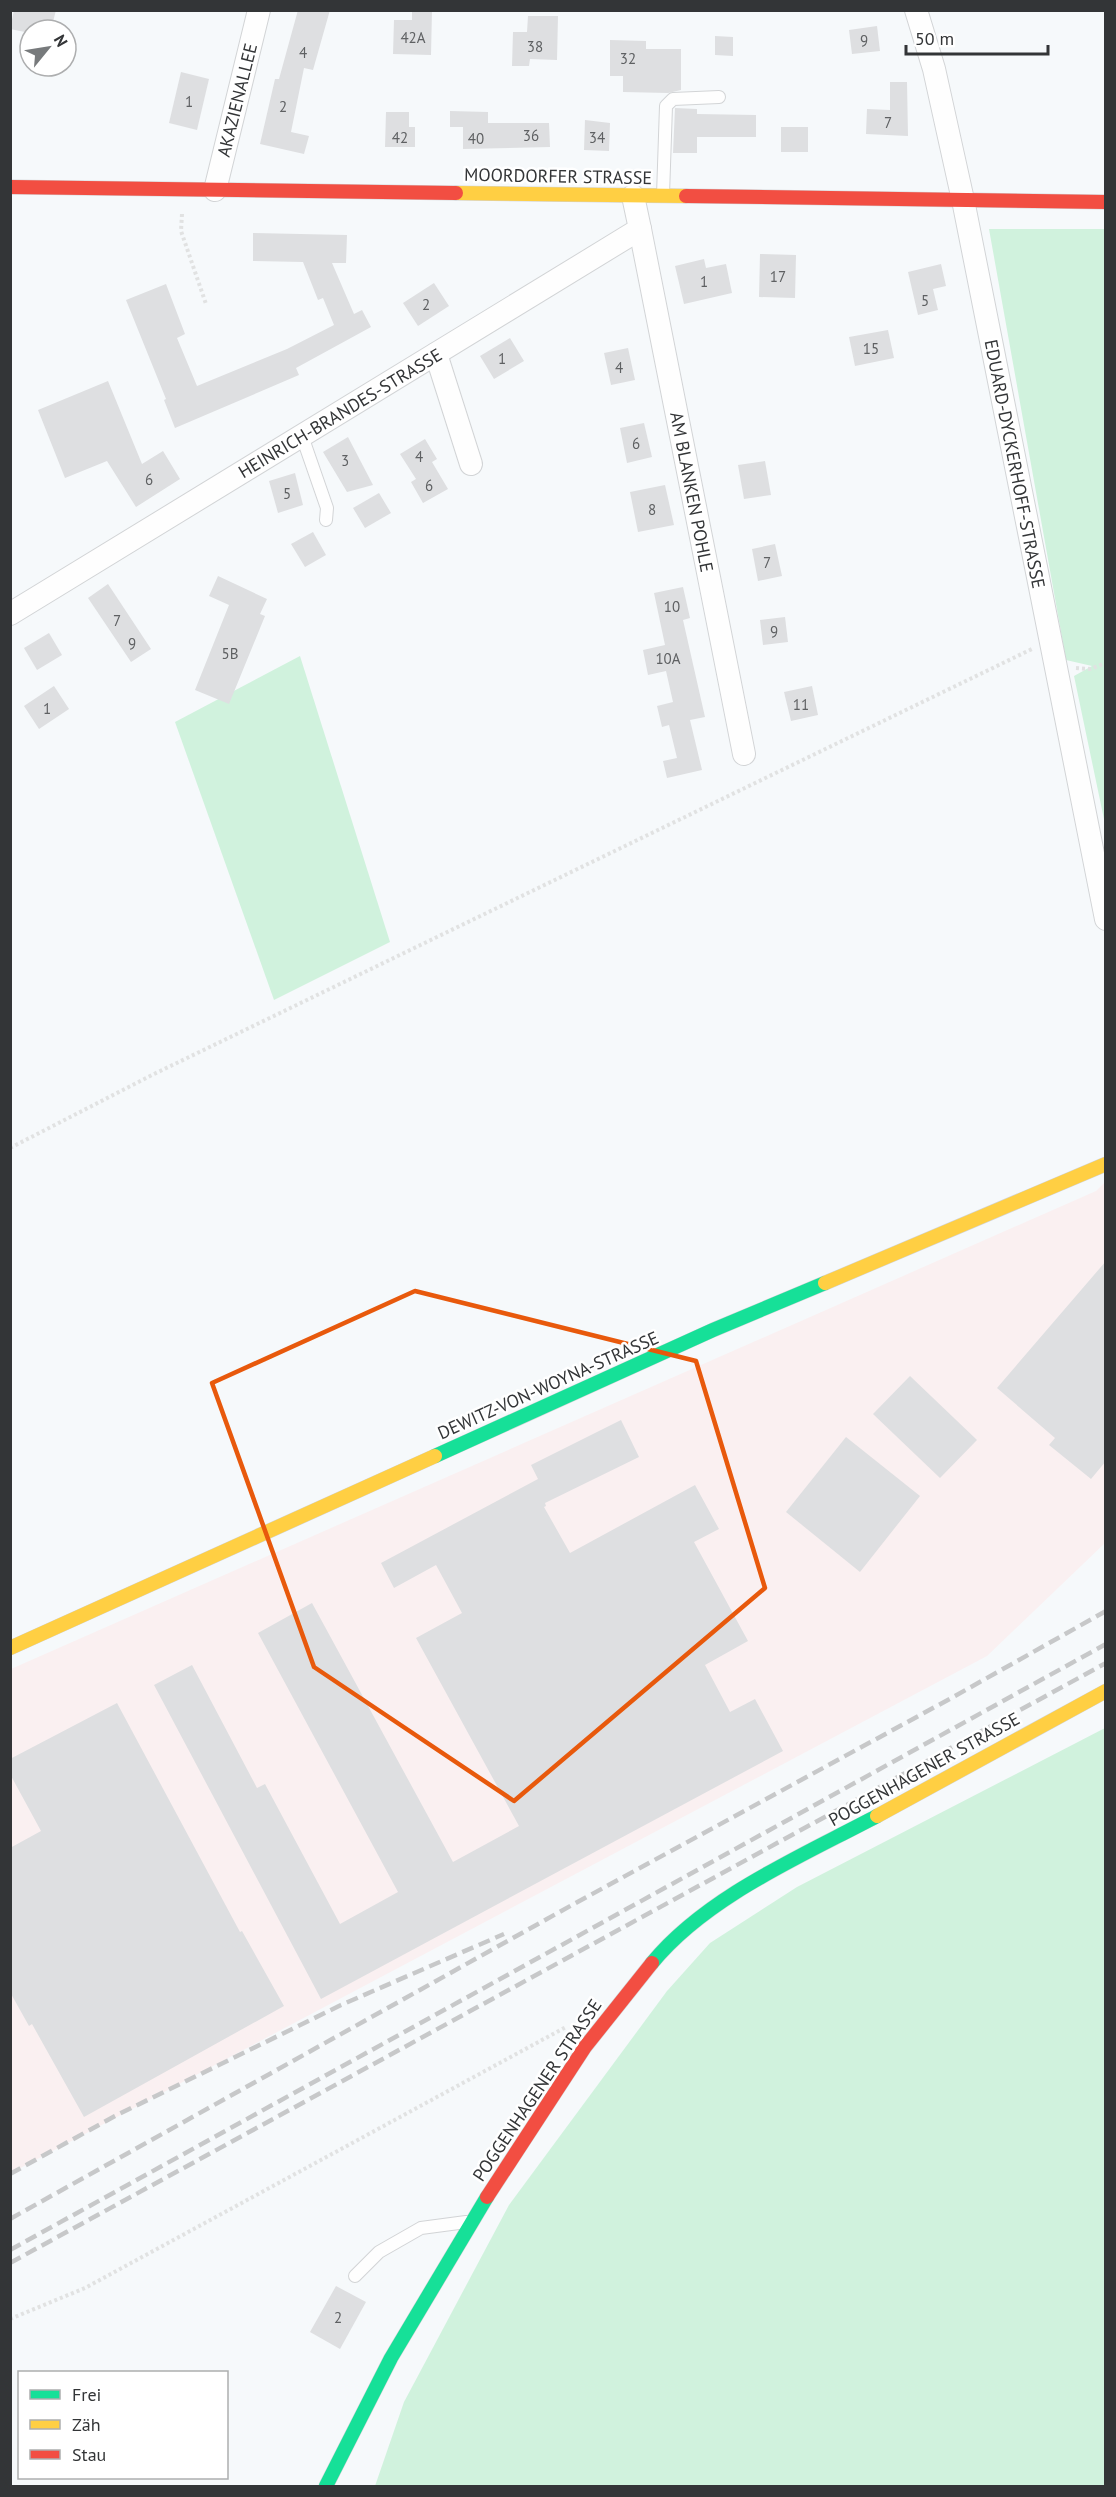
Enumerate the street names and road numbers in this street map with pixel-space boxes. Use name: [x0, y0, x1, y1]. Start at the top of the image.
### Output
street label: AKAZIENALLEE: [212, 41, 262, 159]
street label: MOORDORFER STRASSE: [464, 163, 652, 189]
street label: EDUARD-DYCKERHOFF-STRASSE: [980, 338, 1050, 590]
street label: HEINRICH-BRANDES-STRASSE: [234, 343, 446, 483]
street label: AM BLANKEN POHLE: [665, 410, 719, 574]
street label: DEWITZ-VON-WOYNA-STRASSE: [434, 1326, 662, 1444]
street label: POGGENHAGENER STRASSE: [824, 1707, 1024, 1831]
street label: POGGENHAGENER STRASSE: [467, 1994, 607, 2186]

